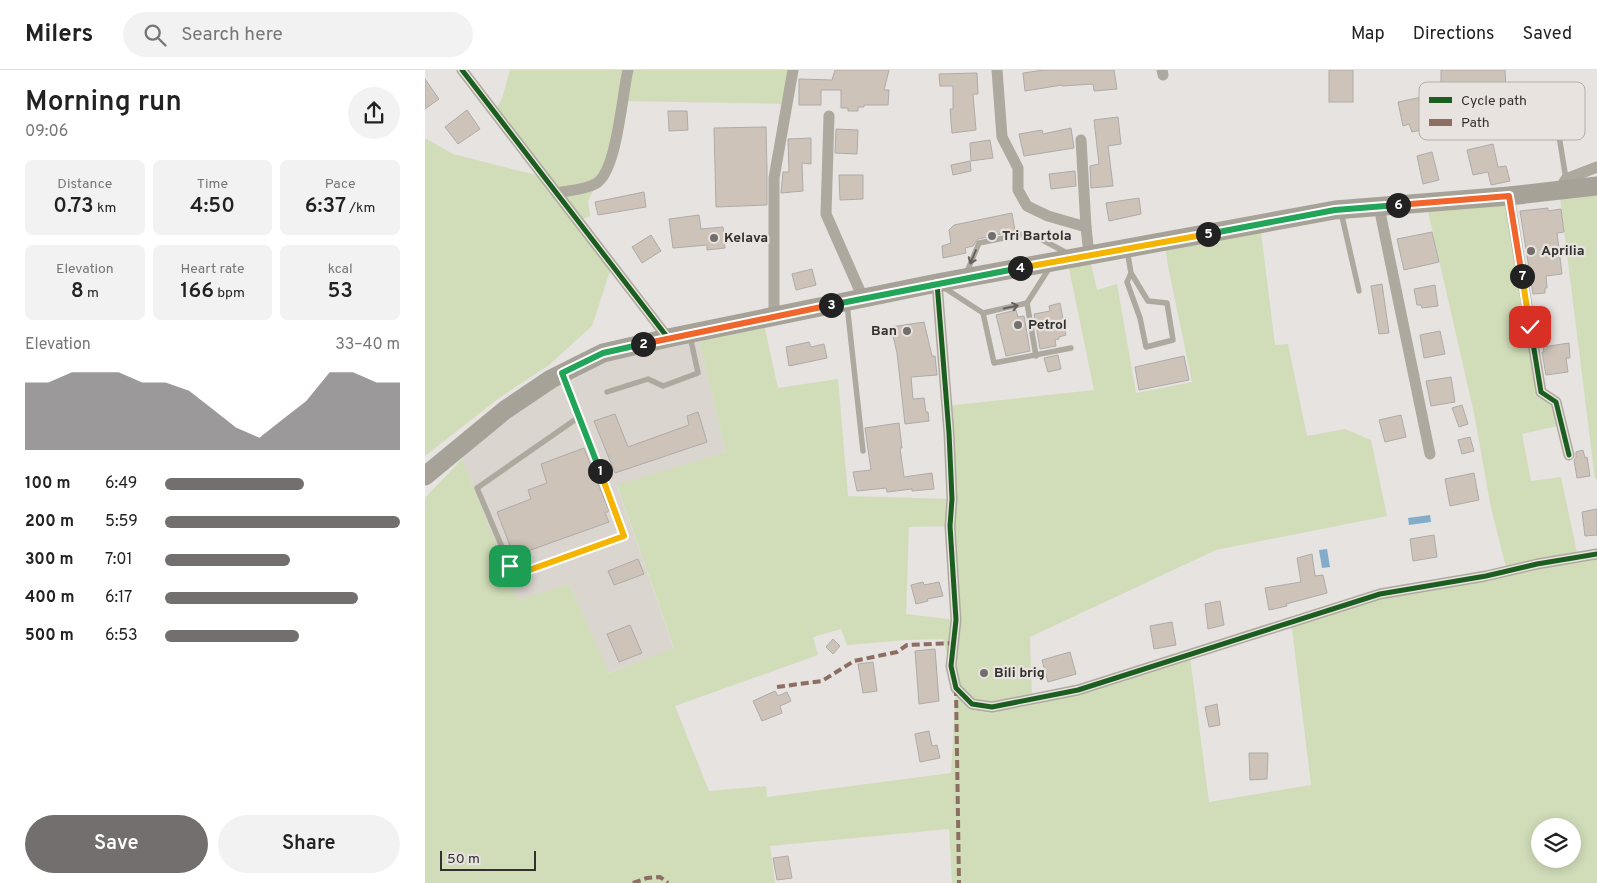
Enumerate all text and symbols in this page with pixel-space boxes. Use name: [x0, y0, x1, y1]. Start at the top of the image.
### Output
search box: [123, 12, 473, 57]
text: Milers: [25, 20, 93, 50]
icon: search: [141, 21, 169, 49]
text: Search here: [181, 23, 283, 47]
text: Map: [1351, 23, 1385, 46]
text: Directions: [1413, 23, 1495, 46]
text: Saved: [1523, 23, 1572, 46]
legend: [1419, 82, 1585, 140]
text: Morning run: [25, 85, 182, 121]
button: share: [348, 87, 400, 139]
text: Cycle path: [1461, 93, 1527, 110]
text: Path: [1461, 115, 1490, 132]
text: 09:06: [25, 122, 68, 142]
text: Distance: [57, 176, 112, 193]
text: Time: [197, 176, 228, 193]
text: Pace: [325, 176, 356, 193]
pin: 6: [1385, 192, 1411, 218]
text: 0.73: [53, 193, 94, 220]
text: 4:50: [190, 193, 235, 220]
text: 6:37: [305, 193, 346, 220]
text: 6: [1394, 197, 1403, 214]
text: km: [94, 200, 116, 217]
text: /km: [346, 200, 375, 217]
pin: 5: [1195, 222, 1221, 246]
text: 5: [1204, 226, 1213, 243]
place label: Tri Bartola: [1002, 228, 1072, 245]
place label: Kelava: [724, 230, 768, 247]
marker: Tri Bartola: [986, 230, 998, 242]
marker: Kelava: [708, 232, 720, 244]
place label: Aprilia: [1541, 243, 1585, 260]
marker: Aprilia: [1525, 245, 1537, 257]
one-way arrow: [968, 249, 977, 264]
pin: 4: [1007, 256, 1033, 280]
text: 4: [1016, 260, 1025, 277]
text: Elevation: [56, 261, 114, 278]
text: Heart rate: [180, 261, 245, 278]
text: kcal: [328, 261, 353, 278]
pin: 7: [1509, 264, 1535, 288]
text: 7: [1519, 268, 1526, 285]
text: 8: [71, 278, 84, 305]
text: 166: [180, 278, 214, 305]
text: 53: [327, 278, 353, 305]
text: m: [84, 285, 99, 302]
text: bpm: [214, 285, 245, 302]
pin: 3: [819, 292, 843, 318]
text: 3: [827, 297, 836, 314]
one-way arrow: [1003, 301, 1019, 311]
pin: [1509, 306, 1551, 348]
icon: check: [1516, 313, 1544, 341]
place label: Petrol: [1028, 317, 1067, 334]
marker: Petrol: [1012, 319, 1024, 331]
place label: Ban: [871, 323, 897, 340]
marker: Ban: [901, 325, 913, 337]
pin: 2: [631, 332, 655, 356]
text: Elevation: [25, 335, 91, 355]
text: 33–40 m: [335, 335, 400, 355]
text: 2: [639, 336, 648, 353]
pin: 1: [587, 458, 613, 484]
text: 1: [598, 463, 603, 480]
text: 100 m: [25, 474, 71, 494]
text: 6:49: [105, 474, 137, 494]
text: 200 m: [25, 512, 74, 532]
text: 5:59: [105, 512, 138, 532]
pin: [489, 545, 531, 587]
text: 300 m: [25, 550, 73, 570]
text: 7:01: [105, 550, 133, 570]
icon: arrive: [496, 552, 524, 580]
text: 400 m: [25, 588, 74, 608]
text: 6:17: [105, 588, 132, 608]
text: 500 m: [25, 626, 74, 646]
text: 6:53: [105, 626, 138, 646]
place label: Bili brig: [994, 665, 1045, 682]
marker: Bili brig: [978, 667, 990, 679]
button: Save: [25, 815, 208, 873]
button: Share: [218, 815, 400, 873]
map controls: [1531, 818, 1581, 868]
button: layers: [1531, 818, 1581, 868]
scale bar: [440, 848, 536, 871]
text: 50 m: [447, 851, 480, 868]

